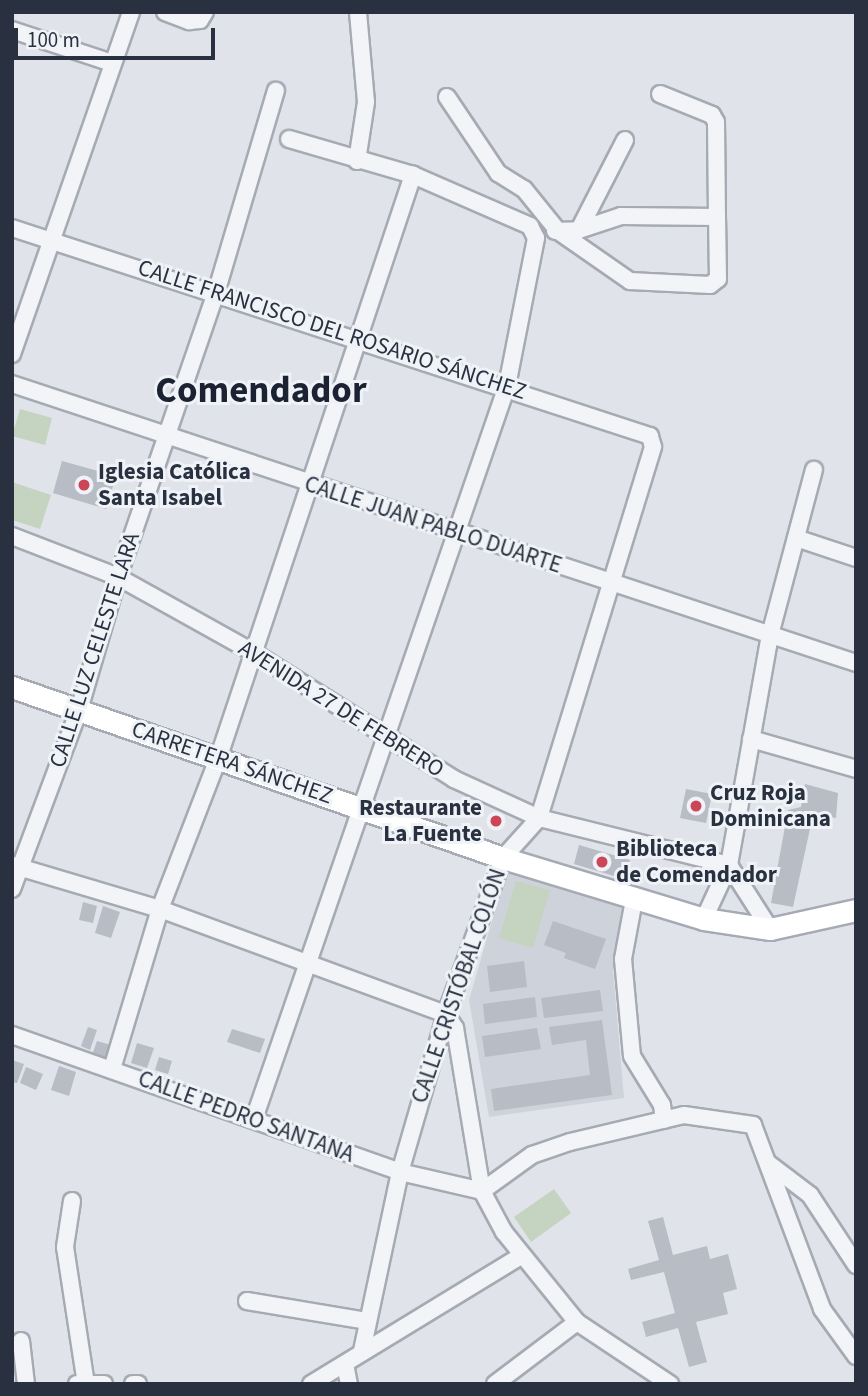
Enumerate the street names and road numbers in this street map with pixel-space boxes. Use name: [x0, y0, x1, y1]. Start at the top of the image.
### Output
street label: CALLE FRANCISCO DEL ROSARIO SÁNCHEZ: [134, 254, 530, 406]
street label: CALLE JUAN PABLO DUARTE: [301, 470, 565, 580]
street label: CALLE LUZ CELESTE LARA: [44, 529, 146, 771]
street label: AVENIDA 27 DE FEBRERO: [233, 635, 449, 783]
street label: CARRETERA SÁNCHEZ: [128, 716, 336, 810]
street label: CALLE CRISTÓBAL COLÓN: [406, 865, 512, 1107]
street label: CALLE PEDRO SANTANA: [134, 1065, 358, 1169]

